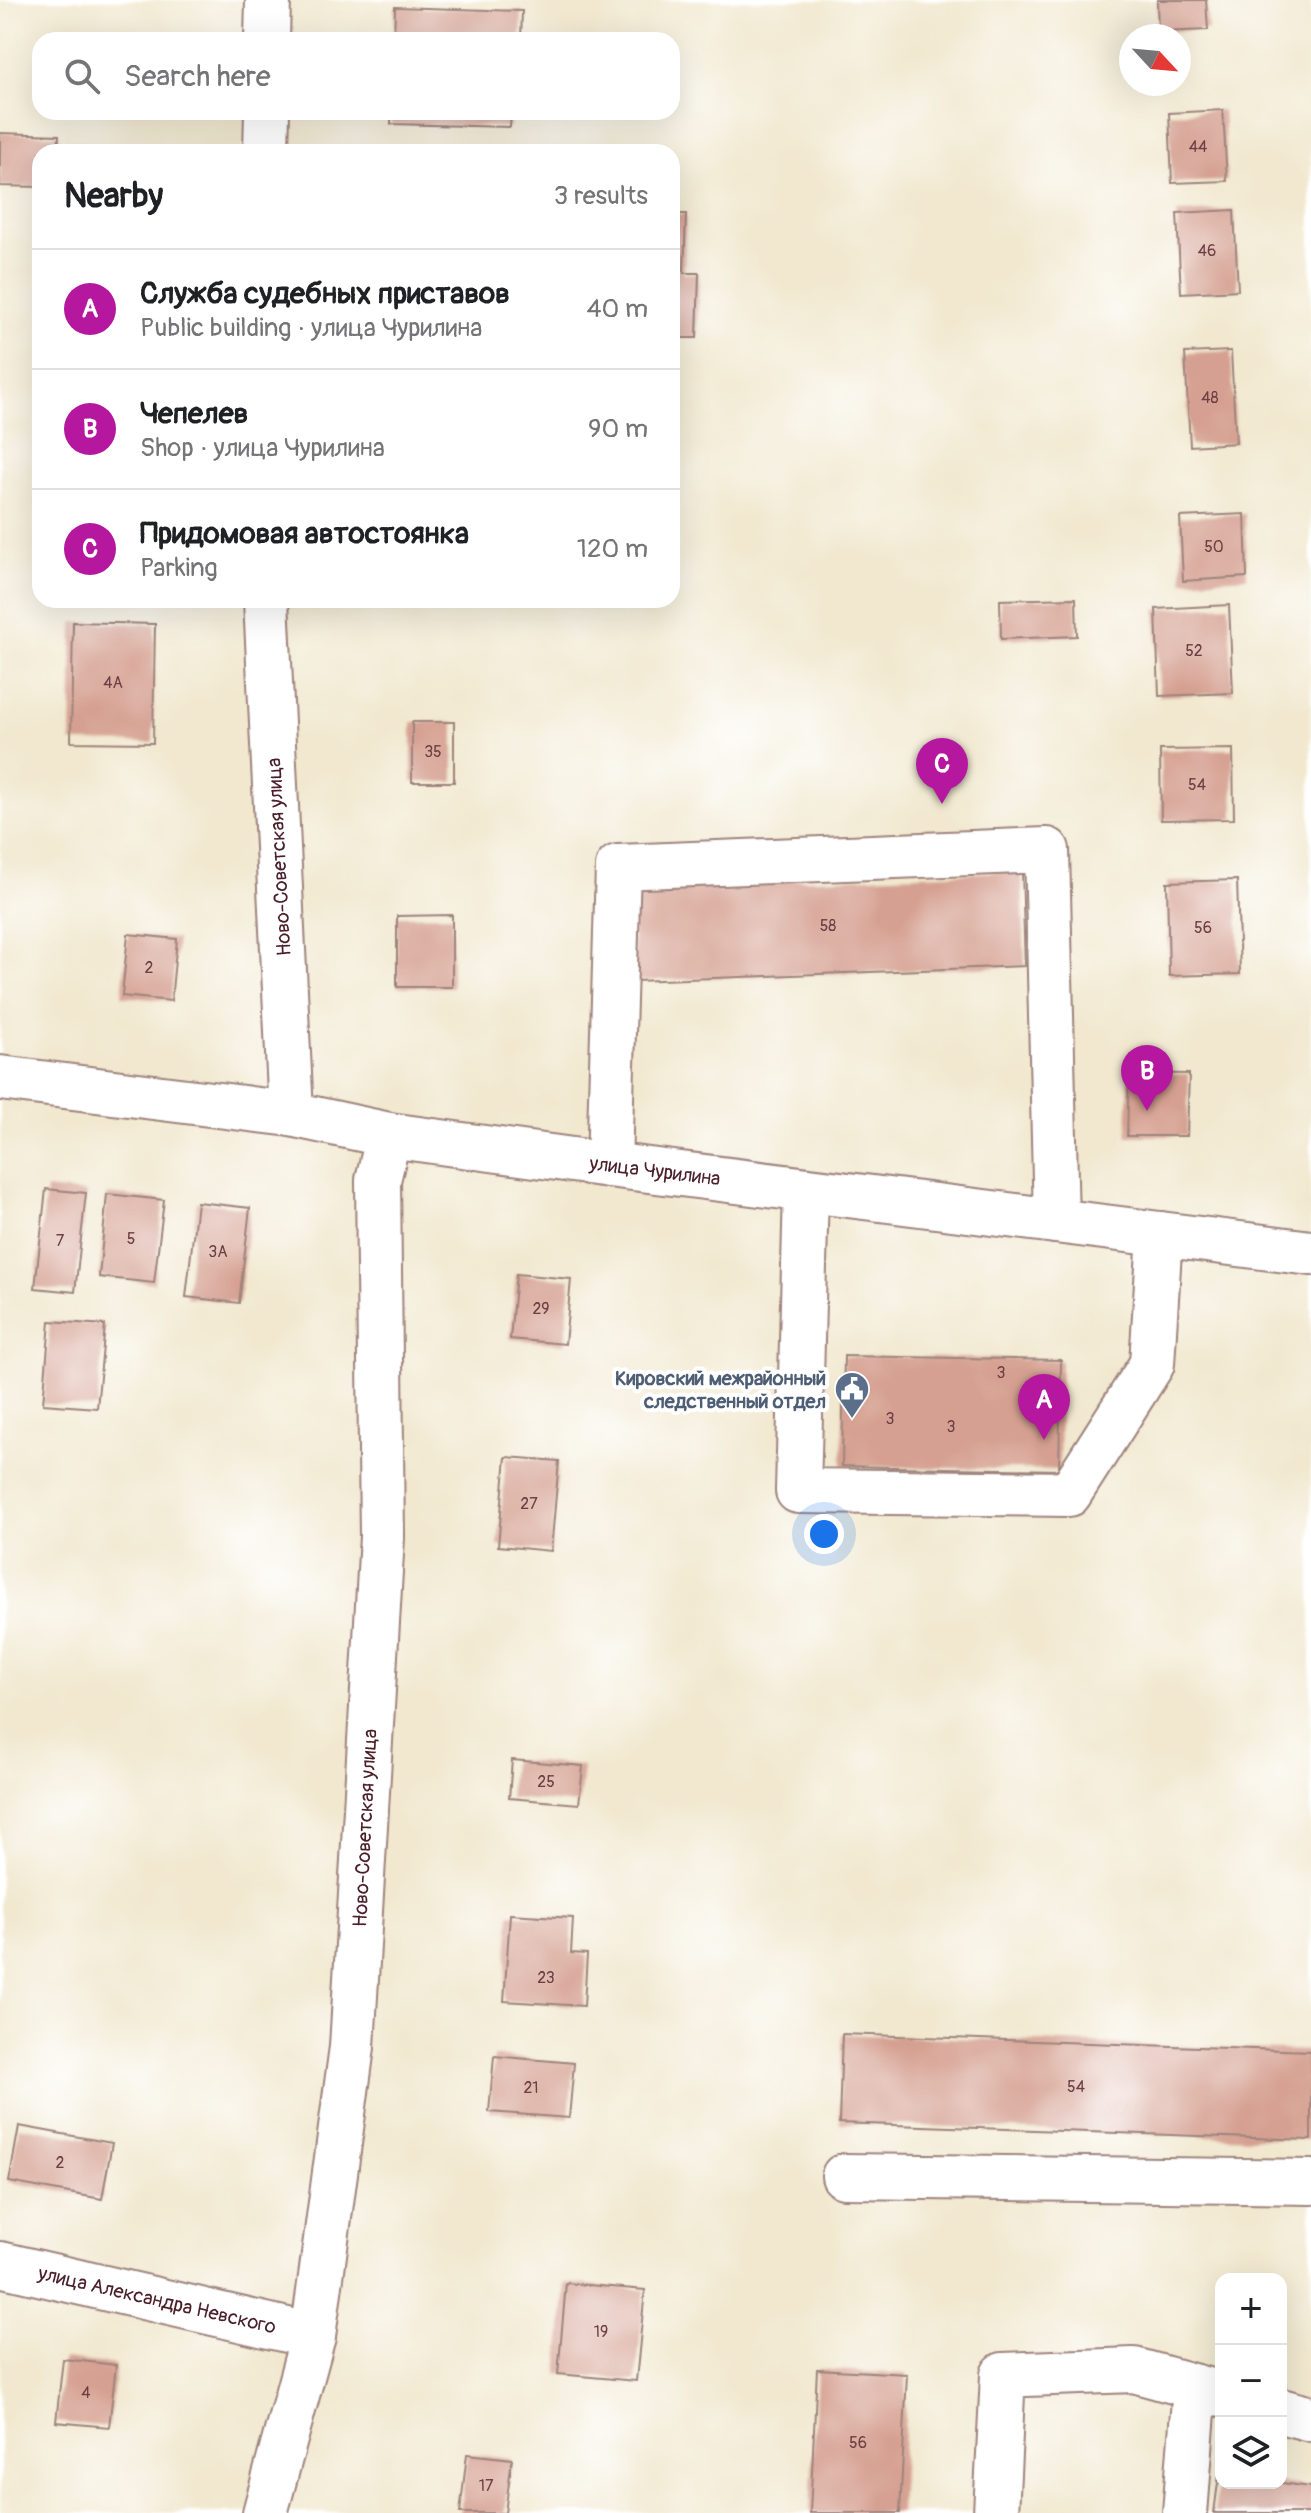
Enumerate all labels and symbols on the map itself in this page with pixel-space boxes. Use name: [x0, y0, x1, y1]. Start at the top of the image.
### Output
north arrow: [1119, 24, 1191, 96]
house number: 44: [1189, 137, 1207, 157]
house number: 46: [1198, 241, 1216, 261]
house number: 48: [1201, 388, 1219, 408]
house number: 50: [1204, 537, 1224, 557]
house number: 52: [1185, 641, 1203, 661]
house number: 4А: [103, 673, 123, 693]
pin: C: [916, 738, 968, 804]
house number: 35: [424, 742, 442, 762]
street label: Ново-Советская улица: [261, 757, 297, 957]
house number: 54: [1188, 775, 1206, 795]
house number: 58: [820, 916, 836, 936]
house number: 56: [1194, 918, 1212, 938]
house number: 2: [145, 958, 154, 978]
pin: B: [1121, 1045, 1173, 1111]
street label: улица Чурилина: [587, 1150, 722, 1191]
house number: 5: [127, 1229, 135, 1249]
house number: 7: [56, 1231, 65, 1251]
house number: 3А: [208, 1242, 228, 1262]
house number: 29: [532, 1299, 550, 1319]
house number: 3: [997, 1363, 1006, 1383]
place label: Кировский межрайонный следственный отдел: [615, 1366, 826, 1414]
public building icon: Кировский межрайонный следственный отдел: [833, 1370, 871, 1420]
pin: A: [1018, 1374, 1070, 1440]
house number: 3: [886, 1409, 895, 1429]
house number: 3: [947, 1417, 956, 1437]
house number: 27: [520, 1494, 538, 1514]
your location: [804, 1514, 844, 1554]
street label: Ново-Советская улица: [347, 1728, 383, 1928]
house number: 25: [537, 1772, 555, 1792]
house number: 23: [537, 1968, 555, 1988]
house number: 54: [1067, 2077, 1085, 2097]
house number: 21: [523, 2078, 539, 2098]
house number: 2: [56, 2153, 65, 2173]
street label: улица Александра Невского: [35, 2260, 279, 2340]
house number: 19: [594, 2322, 608, 2342]
house number: 4: [81, 2383, 91, 2403]
house number: 56: [849, 2433, 867, 2453]
house number: 17: [479, 2476, 494, 2496]

